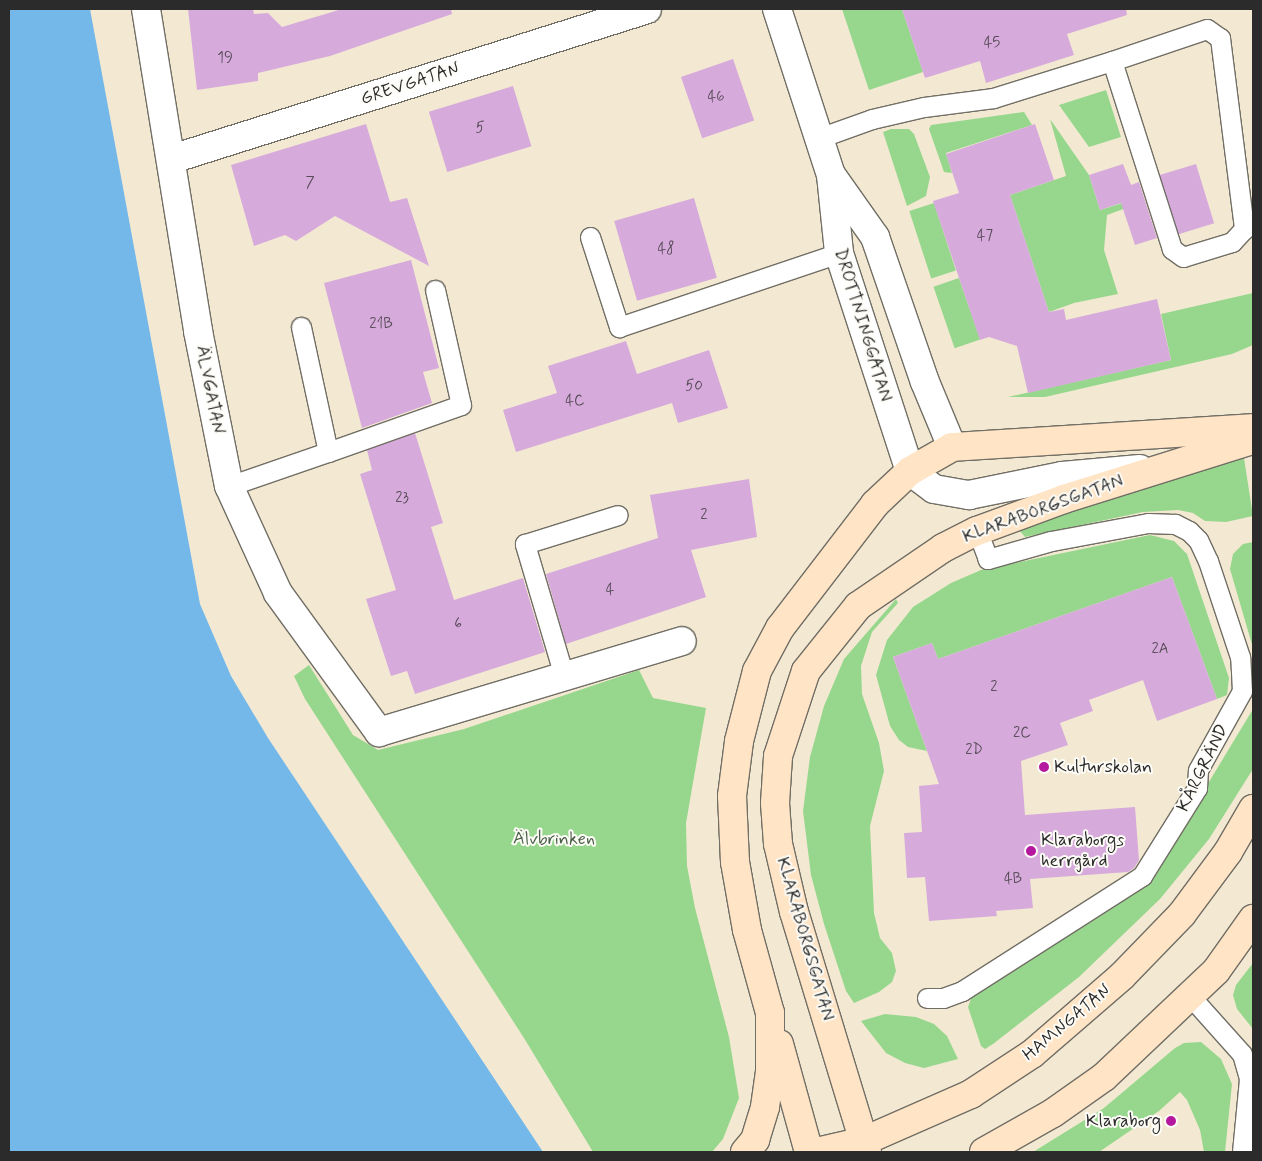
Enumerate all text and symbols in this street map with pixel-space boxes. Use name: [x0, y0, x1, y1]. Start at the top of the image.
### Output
house number: 45: [984, 35, 1000, 53]
house number: 19: [217, 50, 233, 68]
street label: GREVGATAN: [358, 58, 462, 110]
house number: 46: [707, 89, 725, 107]
house number: 5: [476, 120, 484, 138]
house number: 7: [305, 175, 315, 193]
house number: 47: [977, 228, 993, 246]
house number: 48: [658, 241, 674, 259]
street label: DROTTNINGGATAN: [829, 246, 897, 404]
house number: 21B: [369, 316, 393, 334]
street label: ÄLVGATAN: [191, 344, 229, 436]
house number: 50: [685, 378, 703, 396]
house number: 4C: [565, 393, 585, 411]
street label: KLARABORGSGATAN: [960, 470, 1126, 548]
house number: 23: [395, 490, 409, 508]
house number: 2: [700, 507, 708, 525]
house number: 4: [606, 582, 614, 600]
house number: 6: [454, 616, 462, 634]
house number: 2A: [1151, 641, 1169, 659]
house number: 2: [990, 679, 998, 697]
street label: KÅRGRÄND: [1173, 721, 1233, 815]
house number: 2C: [1013, 725, 1031, 743]
house number: 2D: [965, 742, 983, 760]
place label: Kulturskolan: [1054, 756, 1152, 778]
marker: Kulturskolan: [1038, 761, 1050, 773]
park label: Älvbrinken: [513, 828, 595, 850]
place label: Klaraborgs herrgård: [1041, 830, 1124, 872]
marker: Klaraborgs herrgård: [1025, 845, 1037, 857]
street label: KLARABORGSGATAN: [771, 855, 839, 1023]
house number: 4B: [1004, 871, 1022, 889]
street label: HAMNGATAN: [1019, 980, 1115, 1066]
place label: Klaraborg: [1086, 1110, 1161, 1132]
marker: Klaraborg: [1165, 1115, 1177, 1127]

